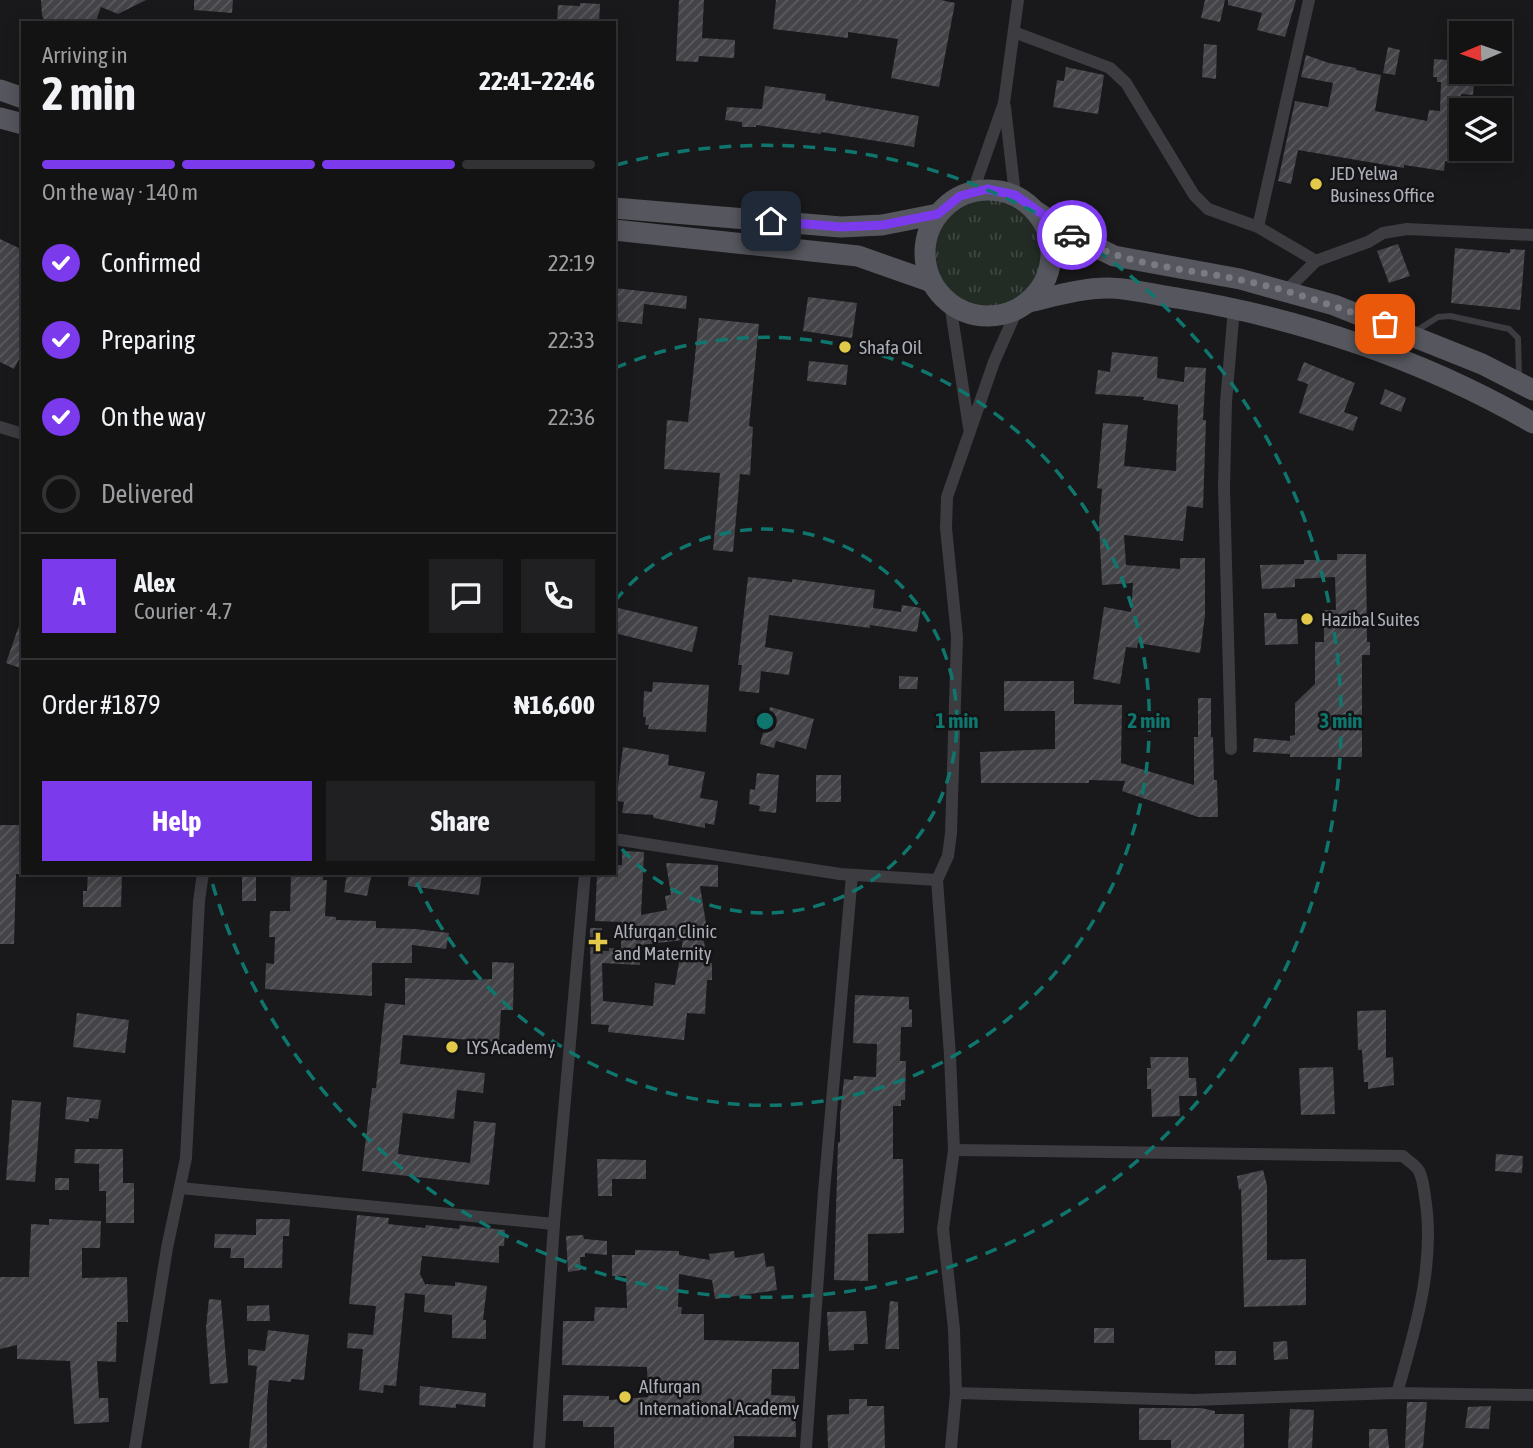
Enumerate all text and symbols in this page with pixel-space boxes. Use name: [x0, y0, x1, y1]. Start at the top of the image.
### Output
north arrow: [1449, 21, 1512, 84]
map controls: [1449, 21, 1512, 161]
text: Arriving in: [42, 42, 128, 68]
text: 22:41–22:46: [479, 66, 595, 96]
text: 2 min: [42, 67, 136, 120]
button: layers: [1449, 98, 1512, 161]
place label: JED Yelwa Business Office: [1330, 162, 1435, 206]
marker: JED Yelwa Business Office: [1308, 176, 1324, 192]
text: On the way · 140 m: [42, 179, 198, 205]
pin: [741, 191, 801, 251]
courier: [1037, 200, 1107, 270]
icon: home: [752, 202, 790, 240]
icon: car: [1053, 216, 1091, 254]
icon: check: [42, 244, 80, 282]
text: Confirmed: [101, 248, 201, 278]
text: 22:19: [548, 250, 595, 276]
pin: [1355, 294, 1415, 354]
icon: bag: [1366, 305, 1404, 343]
icon: check: [42, 321, 80, 359]
text: Preparing: [101, 325, 195, 355]
text: 22:33: [548, 327, 595, 353]
place label: Shafa Oil: [859, 336, 922, 358]
marker: Shafa Oil: [837, 339, 853, 355]
icon: check: [42, 398, 80, 436]
text: On the way: [101, 402, 206, 432]
text: 22:36: [548, 404, 595, 430]
text: Delivered: [101, 479, 194, 509]
button: chat: [429, 559, 503, 633]
button: phone: [521, 559, 595, 633]
text: Alex: [134, 568, 175, 598]
text: A: [73, 581, 85, 611]
text: Courier · 4.7: [134, 598, 233, 624]
place label: Hazibal Suites: [1321, 608, 1420, 630]
marker: Hazibal Suites: [1299, 611, 1315, 627]
text: Order #1879: [42, 690, 161, 720]
text: ₦16,600: [514, 690, 595, 720]
text: 1 min: [936, 708, 978, 732]
text: 2 min: [1128, 708, 1170, 732]
text: 3 min: [1320, 708, 1362, 732]
centre of rings: [753, 709, 777, 733]
button: Help: [42, 781, 312, 861]
button: Share: [326, 781, 595, 861]
place label: Alfurqan Clinic and Maternity: [614, 920, 718, 964]
marker: Alfurqan Clinic and Maternity: [588, 932, 608, 952]
place label: LYS Academy: [466, 1036, 556, 1058]
marker: LYS Academy: [444, 1039, 460, 1055]
place label: Alfurqan International Academy: [639, 1375, 800, 1419]
marker: Alfurqan International Academy: [617, 1389, 633, 1405]

